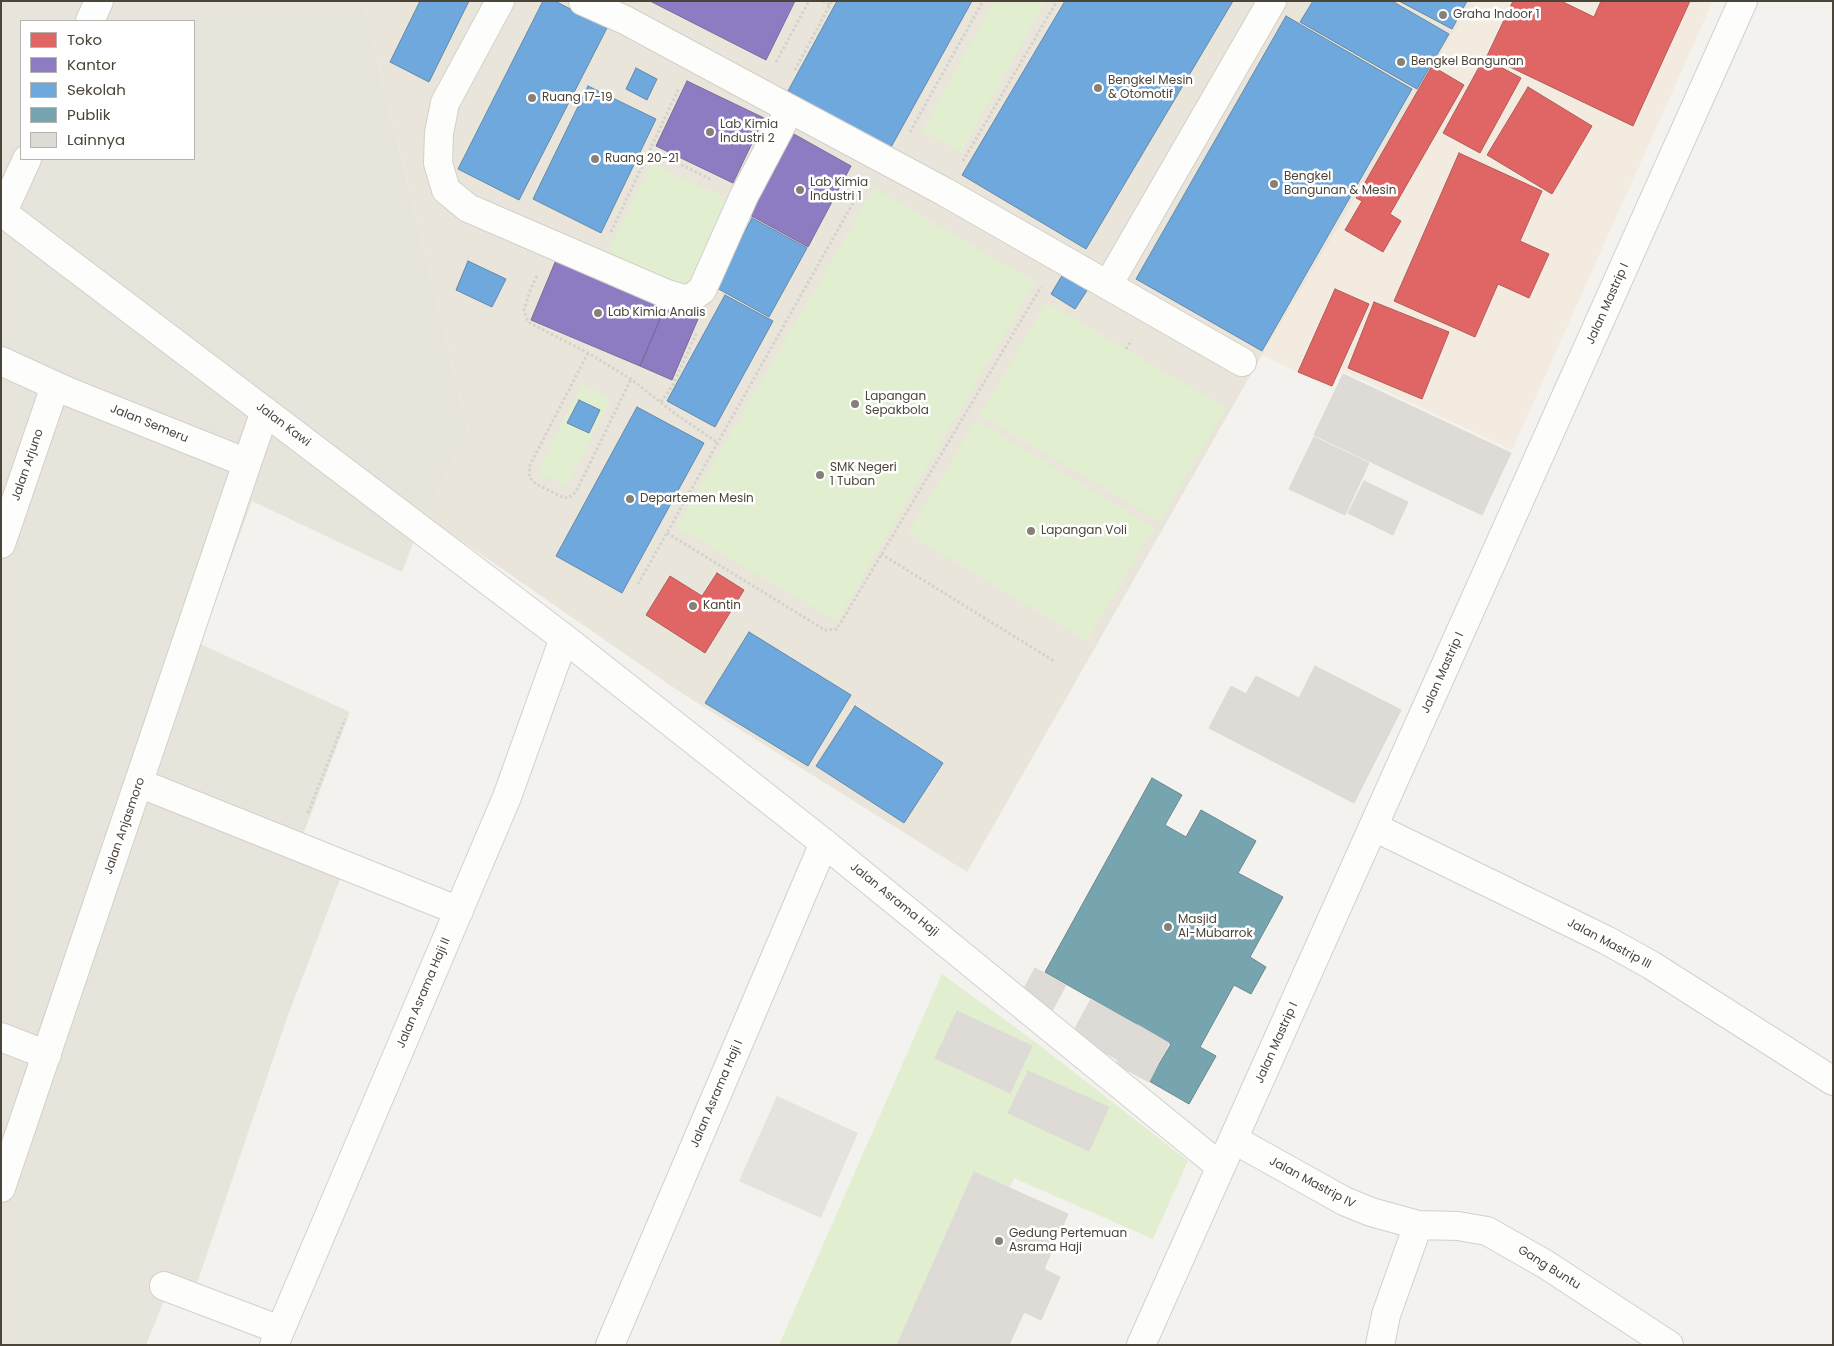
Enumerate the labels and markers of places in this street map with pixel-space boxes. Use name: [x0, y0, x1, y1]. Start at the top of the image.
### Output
place label: Graha Indoor 1: [1453, 8, 1540, 22]
marker: Graha Indoor 1: [1437, 9, 1449, 21]
place label: Bengkel Bangunan: [1411, 55, 1524, 69]
marker: Bengkel Bangunan: [1395, 56, 1407, 68]
place label: Bengkel Mesin & Otomotif: [1108, 74, 1193, 102]
marker: Bengkel Mesin & Otomotif: [1092, 82, 1104, 94]
place label: Ruang 17-19: [542, 91, 612, 105]
marker: Ruang 17-19: [526, 92, 538, 104]
place label: Lab Kimia Industri 2: [720, 118, 778, 146]
marker: Lab Kimia Industri 2: [704, 126, 716, 138]
place label: Ruang 20-21: [605, 152, 679, 166]
marker: Ruang 20-21: [589, 153, 601, 165]
place label: Bengkel Bangunan & Mesin: [1284, 170, 1396, 198]
place label: Lab Kimia Industri 1: [810, 176, 868, 204]
marker: Bengkel Bangunan & Mesin: [1268, 178, 1280, 190]
marker: Lab Kimia Industri 1: [794, 184, 806, 196]
place label: Lab Kimia Analis: [608, 306, 705, 320]
marker: Lab Kimia Analis: [592, 307, 604, 319]
place label: Lapangan Sepakbola: [865, 390, 929, 418]
marker: Lapangan Sepakbola: [849, 398, 861, 410]
place label: SMK Negeri 1 Tuban: [830, 461, 897, 489]
marker: SMK Negeri 1 Tuban: [814, 469, 826, 481]
place label: Departemen Mesin: [640, 492, 754, 506]
marker: Departemen Mesin: [624, 493, 636, 505]
place label: Lapangan Voli: [1041, 524, 1127, 538]
marker: Lapangan Voli: [1025, 525, 1037, 537]
place label: Kantin: [703, 599, 741, 613]
marker: Kantin: [687, 600, 699, 612]
place label: Masjid Al-Mubarrok: [1178, 913, 1253, 941]
marker: Masjid Al-Mubarrok: [1162, 921, 1174, 933]
place label: Gedung Pertemuan Asrama Haji: [1009, 1227, 1127, 1255]
marker: Gedung Pertemuan Asrama Haji: [993, 1235, 1005, 1247]

